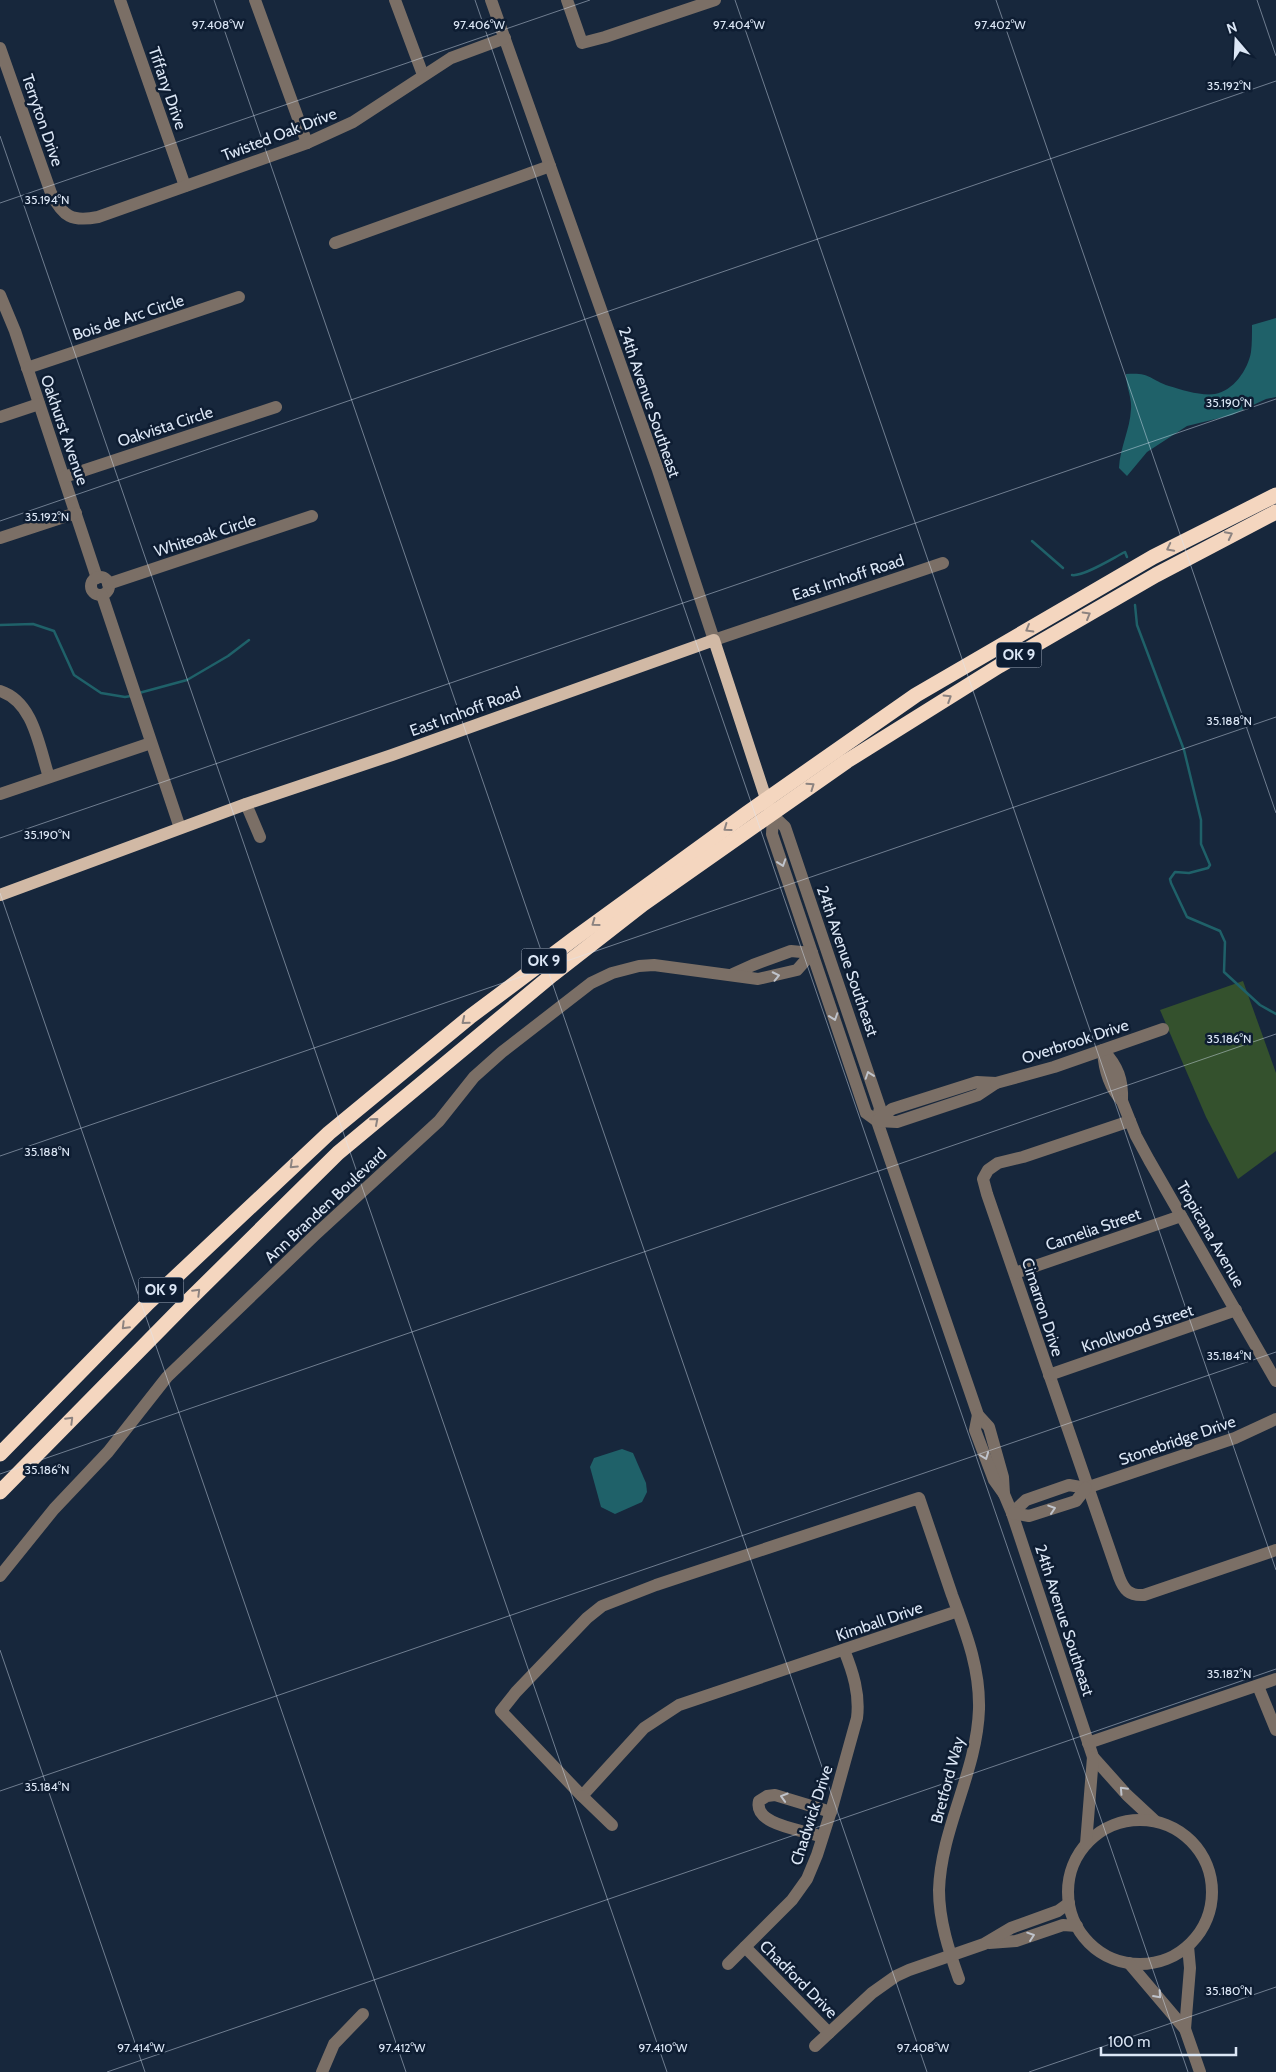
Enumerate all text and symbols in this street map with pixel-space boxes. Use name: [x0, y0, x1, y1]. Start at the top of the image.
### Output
north arrow: [1211, 15, 1261, 65]
text: 97.408°W: [192, 17, 245, 32]
text: 97.406°W: [453, 17, 506, 32]
text: 97.404°W: [713, 17, 766, 32]
text: 97.402°W: [974, 17, 1026, 32]
text: N: [1224, 18, 1239, 38]
street label: Tiffany Drive: [145, 44, 191, 132]
street label: Terryton Drive: [18, 72, 67, 169]
text: 35.192°N: [1207, 78, 1251, 93]
street label: Twisted Oak Drive: [219, 104, 339, 165]
text: 35.194°N: [25, 192, 69, 207]
street label: Bois de Arc Circle: [70, 291, 186, 344]
street label: 24th Avenue Southeast: [615, 324, 684, 481]
street label: Oakhurst Avenue: [37, 372, 92, 488]
text: 35.190°N: [1206, 395, 1252, 410]
street label: Oakvista Circle: [115, 402, 215, 451]
text: 35.192°N: [25, 509, 69, 524]
street label: Whiteoak Circle: [152, 510, 258, 561]
one-way arrow: [1224, 531, 1233, 542]
one-way arrow: [1166, 542, 1175, 552]
street label: East Imhoff Road: [790, 550, 906, 604]
one-way arrow: [1082, 611, 1091, 621]
one-way arrow: [1026, 623, 1035, 633]
road number: OK 9: [996, 642, 1042, 668]
street label: East Imhoff Road: [407, 683, 523, 740]
one-way arrow: [942, 694, 951, 704]
text: 35.188°N: [1206, 713, 1252, 728]
one-way arrow: [805, 783, 815, 792]
one-way arrow: [723, 821, 732, 831]
text: 35.190°N: [24, 827, 70, 842]
one-way arrow: [776, 859, 786, 867]
street label: 24th Avenue Southeast: [813, 883, 882, 1040]
one-way arrow: [591, 917, 601, 926]
road number: OK 9: [522, 948, 566, 974]
one-way arrow: [772, 971, 781, 982]
one-way arrow: [828, 1013, 838, 1021]
one-way arrow: [462, 1015, 471, 1024]
street label: Overbrook Drive: [1019, 1015, 1131, 1068]
text: 35.186°N: [1206, 1031, 1252, 1046]
one-way arrow: [865, 1071, 875, 1079]
one-way arrow: [369, 1118, 378, 1127]
text: 35.188°N: [24, 1144, 70, 1159]
street label: Ann Branden Boulevard: [260, 1144, 390, 1267]
one-way arrow: [289, 1159, 298, 1168]
street label: Tropicana Avenue: [1173, 1178, 1249, 1291]
street label: Camelia Street: [1043, 1204, 1144, 1255]
street label: Cimarron Drive: [1018, 1255, 1067, 1359]
road number: OK 9: [138, 1278, 184, 1302]
one-way arrow: [191, 1289, 200, 1298]
street label: Knollwood Street: [1079, 1300, 1196, 1357]
one-way arrow: [121, 1320, 130, 1329]
text: 35.184°N: [1206, 1348, 1252, 1363]
street label: Stonebridge Drive: [1116, 1412, 1238, 1469]
one-way arrow: [64, 1417, 73, 1426]
one-way arrow: [979, 1451, 989, 1460]
text: 35.186°N: [24, 1462, 70, 1477]
one-way arrow: [1048, 1504, 1056, 1514]
street label: 24th Avenue Southeast: [1031, 1542, 1098, 1699]
street label: Kimball Drive: [833, 1598, 925, 1645]
text: 35.182°N: [1207, 1666, 1251, 1681]
street label: Bretford Way: [927, 1735, 968, 1826]
street label: Chadwick Drive: [786, 1763, 837, 1868]
text: 35.184°N: [24, 1779, 70, 1794]
one-way arrow: [1120, 1787, 1129, 1796]
one-way arrow: [781, 1793, 789, 1803]
one-way arrow: [1026, 1931, 1035, 1941]
street label: Chadford Drive: [756, 1936, 842, 2022]
text: 35.180°N: [1206, 1983, 1252, 1998]
one-way arrow: [1152, 1990, 1161, 1999]
scale bar: [1101, 2024, 1236, 2056]
text: 100 m: [1108, 2033, 1150, 2051]
text: 97.414°W: [117, 2040, 165, 2055]
text: 97.412°W: [379, 2040, 426, 2055]
text: 97.410°W: [639, 2040, 688, 2055]
text: 97.408°W: [897, 2040, 950, 2055]

